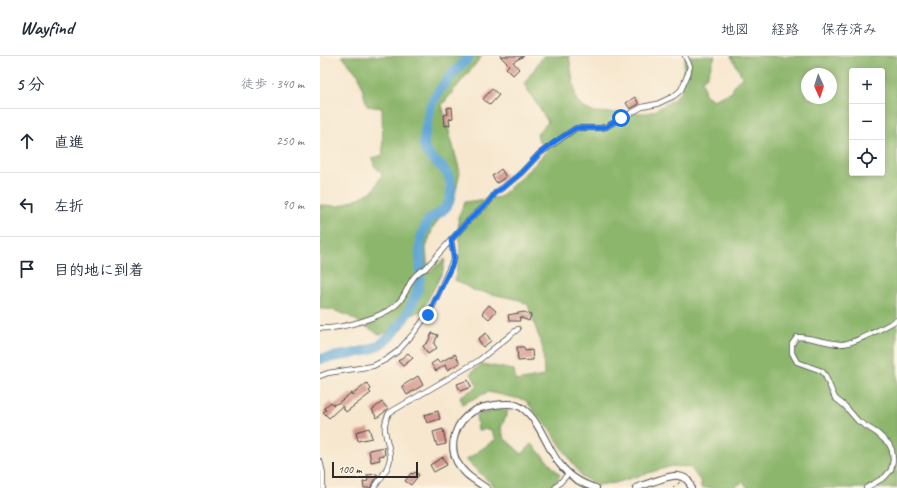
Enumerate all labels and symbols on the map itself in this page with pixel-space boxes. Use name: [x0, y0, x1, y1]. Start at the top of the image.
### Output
north arrow: [801, 68, 837, 104]
route start: [612, 109, 630, 127]
route end: [419, 306, 437, 324]
scale bar: [332, 460, 418, 479]

